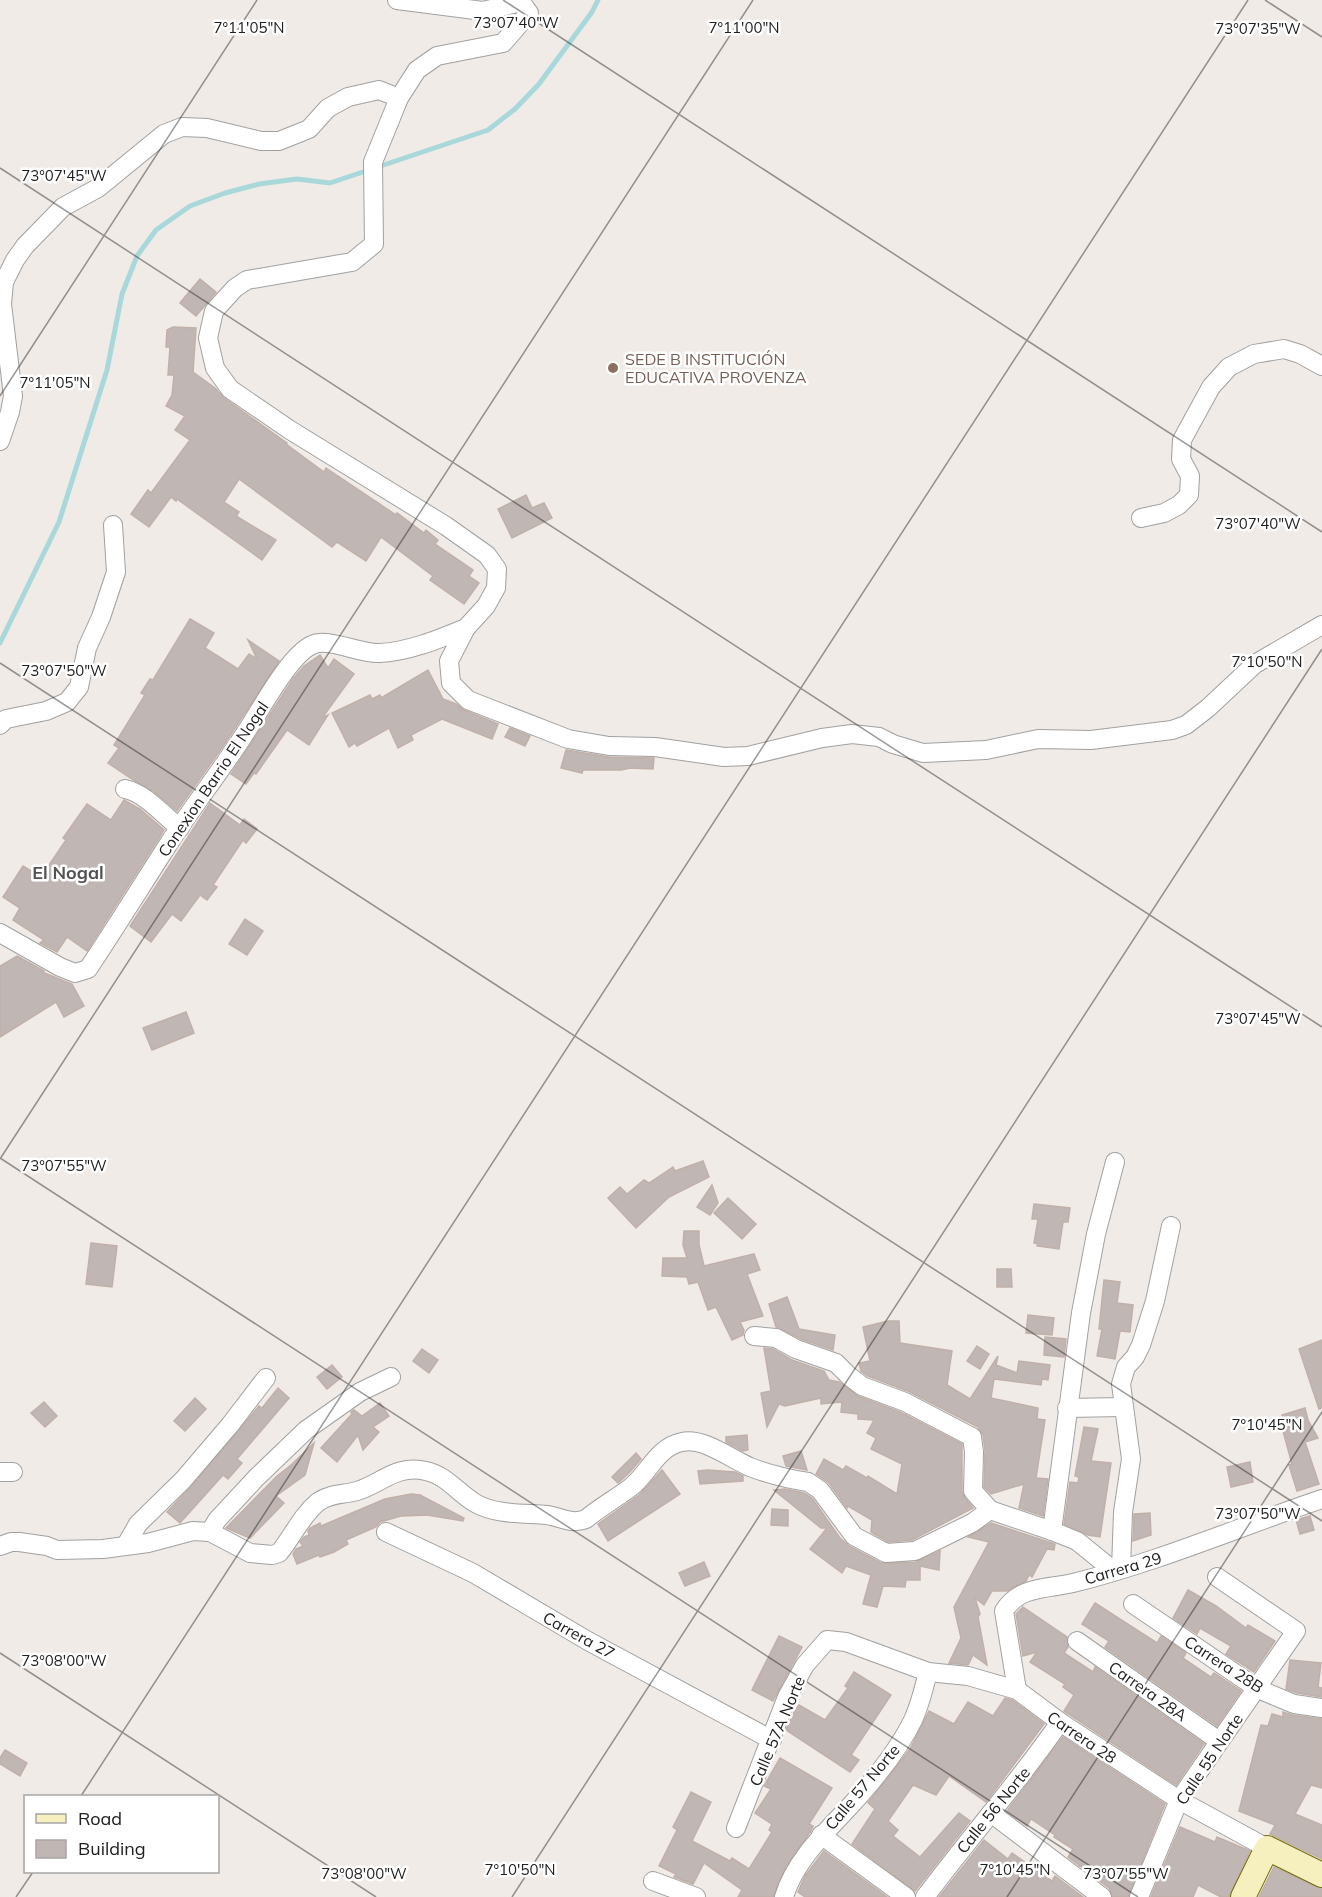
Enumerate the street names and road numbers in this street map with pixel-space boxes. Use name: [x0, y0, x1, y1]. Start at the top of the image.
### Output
street label: Conexion Barrio El Nogal: [153, 697, 273, 861]
street label: Carrera 29: [1082, 1547, 1164, 1589]
street label: Carrera 27: [540, 1607, 618, 1663]
street label: Carrera 28B: [1181, 1631, 1267, 1697]
street label: Carrera 28A: [1105, 1657, 1191, 1725]
street label: Calle 57A Norte: [745, 1673, 809, 1789]
street label: Carrera 28: [1044, 1707, 1120, 1767]
street label: Calle 55 Norte: [1171, 1710, 1247, 1808]
street label: Calle 57 Norte: [820, 1740, 904, 1834]
street label: Calle 56 Norte: [952, 1763, 1034, 1857]

